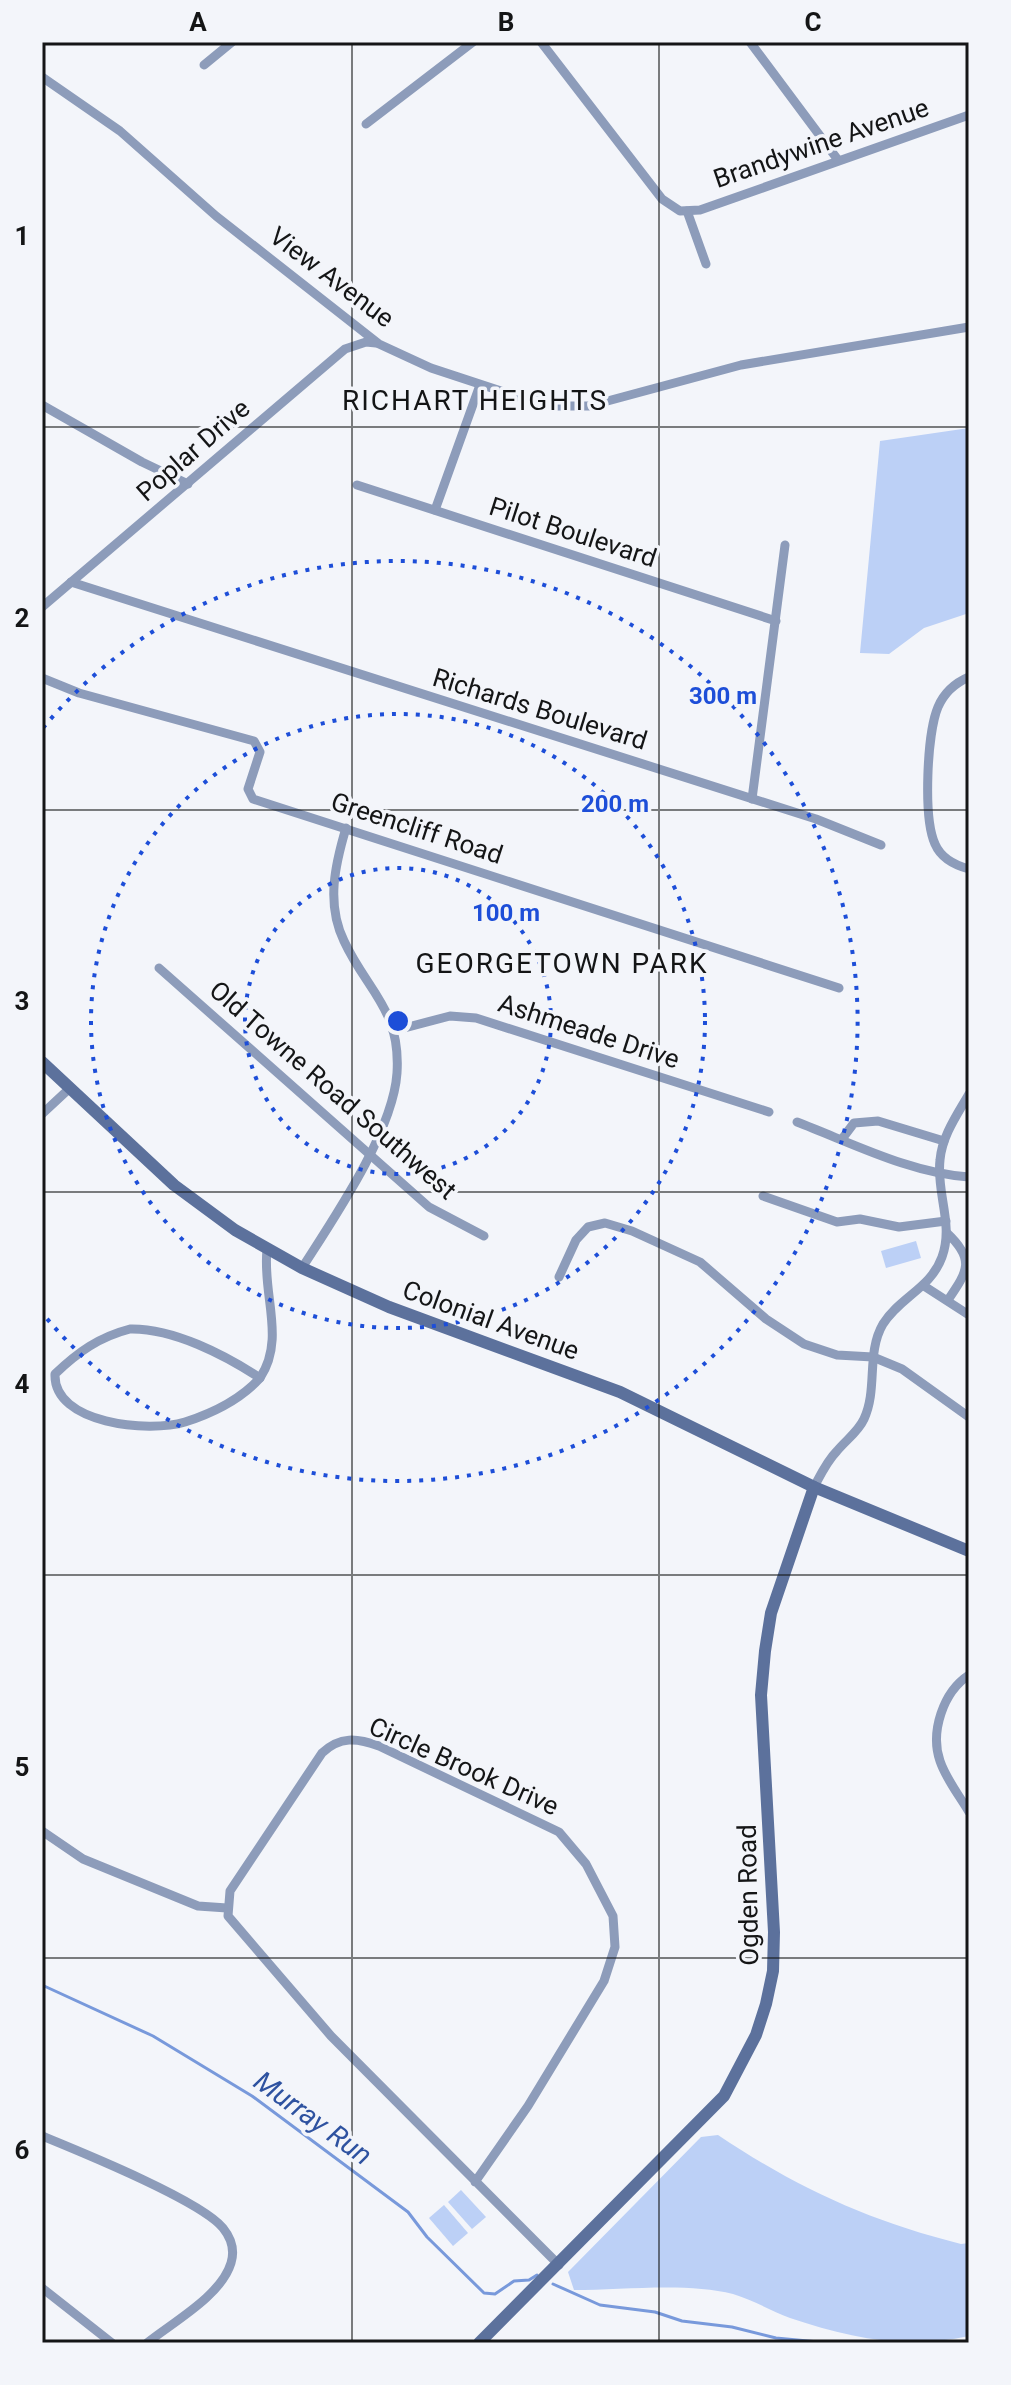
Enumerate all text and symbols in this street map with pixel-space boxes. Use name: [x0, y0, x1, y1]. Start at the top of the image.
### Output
text: A: [189, 7, 207, 37]
text: B: [498, 7, 514, 37]
text: C: [804, 7, 822, 37]
street label: Brandywine Avenue: [710, 92, 932, 194]
text: 1: [15, 221, 29, 251]
street label: View Avenue: [264, 221, 400, 333]
district label: RICHART HEIGHTS: [342, 384, 608, 417]
street label: Poplar Drive: [130, 393, 256, 507]
street label: Pilot Boulevard: [486, 491, 660, 573]
text: 2: [15, 603, 29, 633]
street label: Richards Boulevard: [429, 662, 651, 756]
text: 300 m: [689, 682, 757, 710]
street label: Greencliff Road: [327, 786, 507, 870]
text: 200 m: [581, 790, 649, 818]
text: 100 m: [472, 899, 540, 927]
district label: GEORGETOWN PARK: [416, 947, 708, 980]
street label: Old Towne Road Southwest: [204, 975, 462, 1205]
text: 3: [15, 986, 29, 1016]
street label: Ashmeade Drive: [495, 988, 683, 1074]
centre of rings: [384, 1007, 412, 1035]
street label: Colonial Avenue: [399, 1274, 583, 1366]
text: 4: [15, 1369, 30, 1399]
street label: Circle Brook Drive: [365, 1711, 563, 1821]
text: 5: [15, 1752, 29, 1782]
street label: Ogden Road: [732, 1824, 764, 1966]
water label: Murray Run: [248, 2064, 378, 2172]
text: 6: [15, 2135, 30, 2165]

